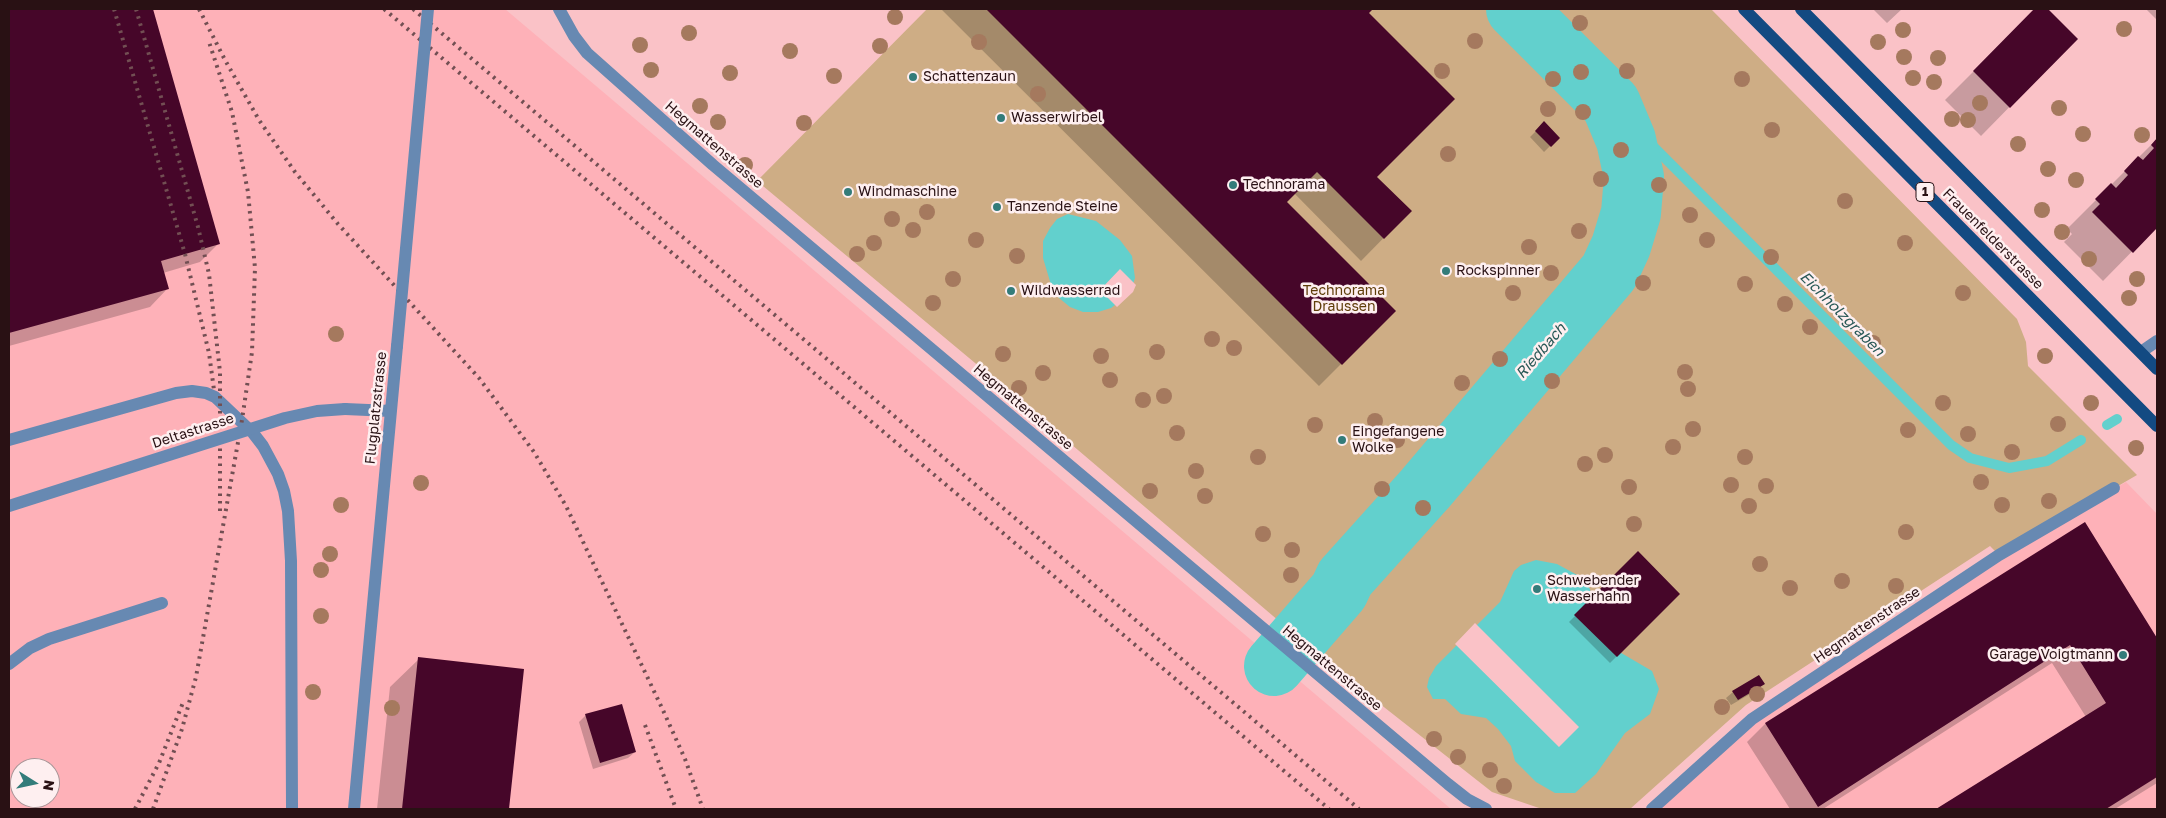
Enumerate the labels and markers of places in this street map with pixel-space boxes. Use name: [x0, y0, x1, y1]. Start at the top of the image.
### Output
place label: Schattenzaun: [923, 69, 1016, 85]
marker: Schattenzaun: [907, 71, 919, 83]
place label: Wasserwirbel: [1011, 110, 1102, 126]
marker: Wasserwirbel: [995, 112, 1007, 124]
place label: Technorama: [1243, 177, 1325, 193]
marker: Technorama: [1227, 179, 1239, 191]
place label: Windmaschine: [858, 184, 957, 200]
marker: Windmaschine: [842, 186, 854, 198]
place label: Tanzende Steine: [1007, 199, 1118, 215]
marker: Tanzende Steine: [991, 201, 1003, 213]
place label: Rockspinner: [1456, 263, 1540, 279]
marker: Rockspinner: [1440, 265, 1452, 277]
place label: Wildwasserrad: [1021, 283, 1120, 299]
marker: Wildwasserrad: [1005, 285, 1017, 297]
place label: Eingefangene Wolke: [1352, 424, 1444, 457]
marker: Eingefangene Wolke: [1336, 434, 1348, 446]
place label: Schwebender Wasserhahn: [1547, 573, 1639, 606]
marker: Schwebender Wasserhahn: [1531, 583, 1543, 595]
place label: Garage Voigtmann: [1989, 647, 2113, 663]
marker: Garage Voigtmann: [2117, 649, 2129, 661]

